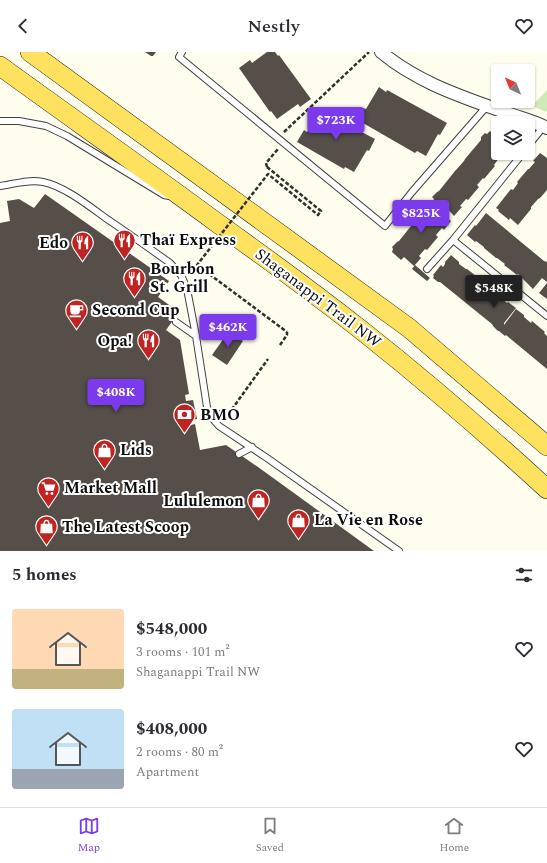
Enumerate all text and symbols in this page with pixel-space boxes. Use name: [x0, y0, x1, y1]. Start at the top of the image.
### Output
text: Nestly: [247, 13, 300, 40]
icon: back: [12, 15, 34, 37]
icon: heart: [513, 15, 535, 37]
north arrow: [491, 64, 535, 108]
map controls: [491, 64, 535, 160]
pin: $723K: [308, 107, 364, 141]
text: $723K: [316, 110, 356, 130]
button: layers: [491, 116, 535, 160]
pin: $825K: [393, 200, 449, 234]
text: $825K: [401, 203, 441, 223]
restaurant icon: Thaï Express: [112, 227, 138, 260]
place label: Thaï Express: [140, 228, 236, 252]
restaurant icon: Edo: [70, 230, 96, 263]
place label: Edo: [39, 231, 68, 255]
street label: Shaganappi Trail NW: [250, 242, 386, 354]
place label: Bourbon St. Grill: [150, 257, 215, 299]
restaurant icon: Bourbon St. Grill: [121, 265, 147, 298]
pin: $548K: [466, 275, 522, 309]
text: $548K: [474, 278, 514, 298]
cafe icon: Second Cup: [64, 297, 90, 330]
place label: Second Cup: [92, 298, 179, 322]
pin: $462K: [200, 314, 256, 348]
text: $462K: [208, 317, 248, 337]
restaurant icon: Opa!: [135, 328, 161, 361]
place label: Opa!: [97, 329, 132, 353]
pin: $408K: [88, 379, 144, 413]
text: $408K: [96, 382, 136, 402]
bank icon: BMO: [171, 402, 197, 435]
place label: BMO: [200, 403, 240, 427]
shop icon: Lids: [91, 437, 117, 470]
place label: Lids: [120, 438, 152, 462]
supermarket icon: Market Mall: [35, 475, 61, 508]
place label: Market Mall: [64, 476, 157, 500]
shop icon: Lululemon: [246, 488, 272, 521]
place label: Lululemon: [163, 489, 244, 513]
shop icon: La Vie en Rose: [286, 507, 312, 540]
place label: La Vie en Rose: [314, 508, 423, 532]
shop icon: The Latest Scoop: [33, 514, 59, 547]
place label: The Latest Scoop: [62, 515, 189, 539]
text: 5 homes: [12, 562, 77, 588]
icon: filters: [513, 564, 535, 586]
text: $548,000: [136, 616, 207, 642]
icon: home: [44, 625, 92, 673]
icon: heart: [513, 638, 535, 660]
text: 3 rooms · 101 m²: [136, 642, 230, 662]
text: Shaganappi Trail NW: [136, 662, 260, 682]
text: $408,000: [136, 716, 207, 742]
icon: home: [44, 725, 92, 773]
icon: heart: [513, 738, 535, 760]
text: 2 rooms · 80 m²: [136, 742, 223, 762]
text: Apartment: [136, 762, 199, 782]
tab: Map: [78, 815, 100, 856]
tab: Saved: [256, 815, 284, 856]
tab: Home: [440, 815, 469, 856]

